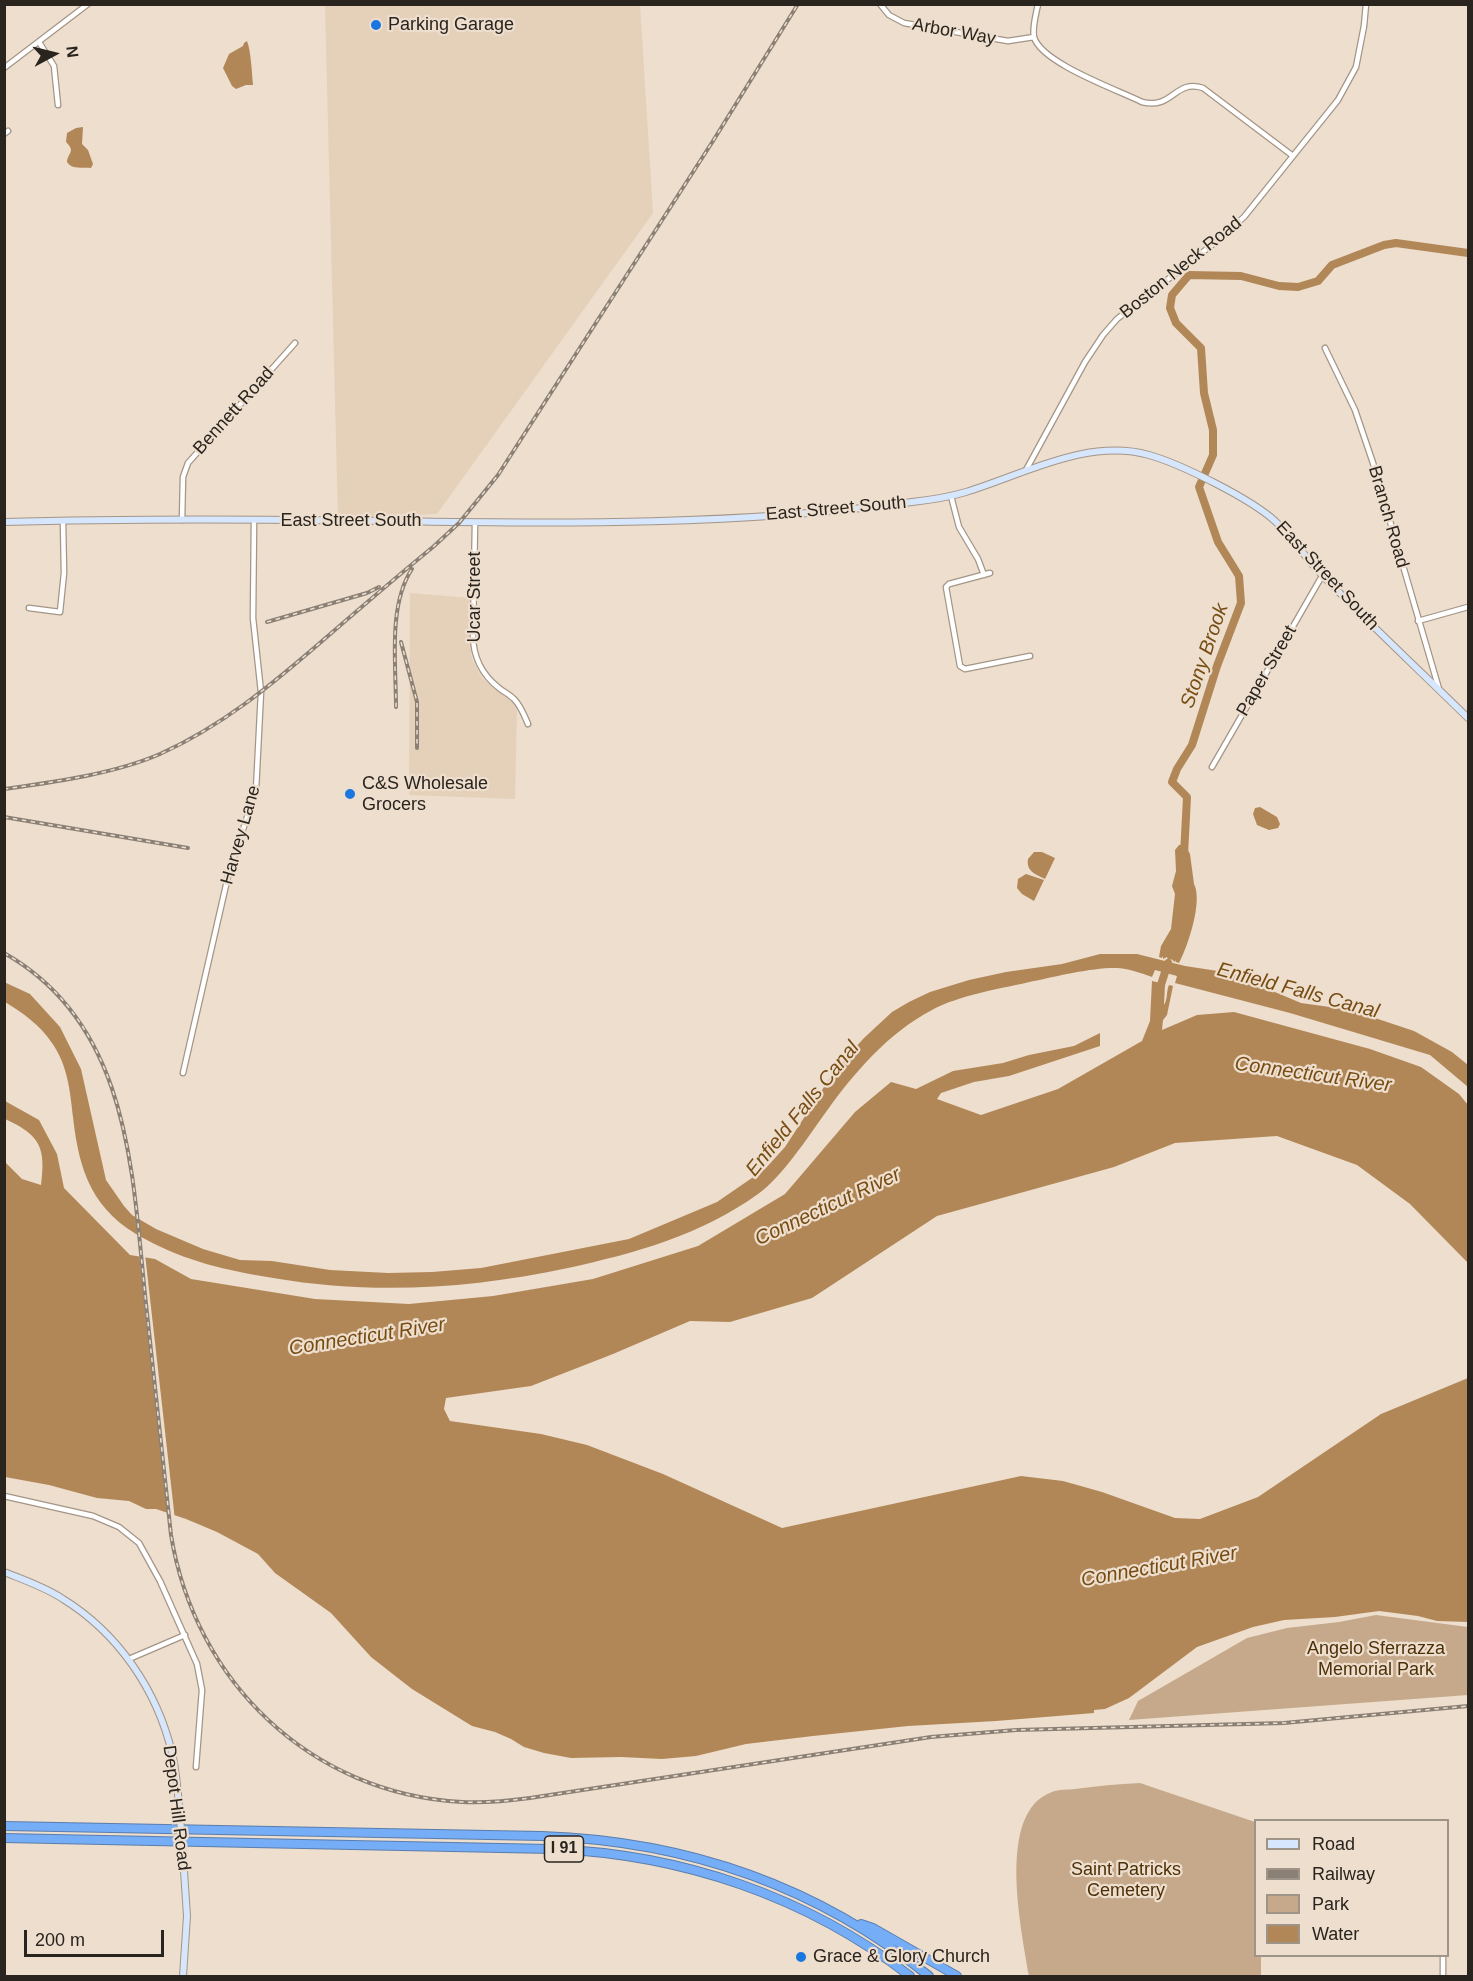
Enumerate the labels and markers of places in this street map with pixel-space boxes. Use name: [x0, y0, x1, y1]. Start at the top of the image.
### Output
place label: Parking Garage: [388, 14, 514, 36]
marker: Parking Garage: [369, 18, 383, 32]
place label: C&S Wholesale Grocers: [362, 773, 488, 816]
marker: C&S Wholesale Grocers: [343, 787, 357, 801]
place label: Grace & Glory Church: [813, 1946, 990, 1968]
marker: Grace & Glory Church: [794, 1950, 808, 1964]

